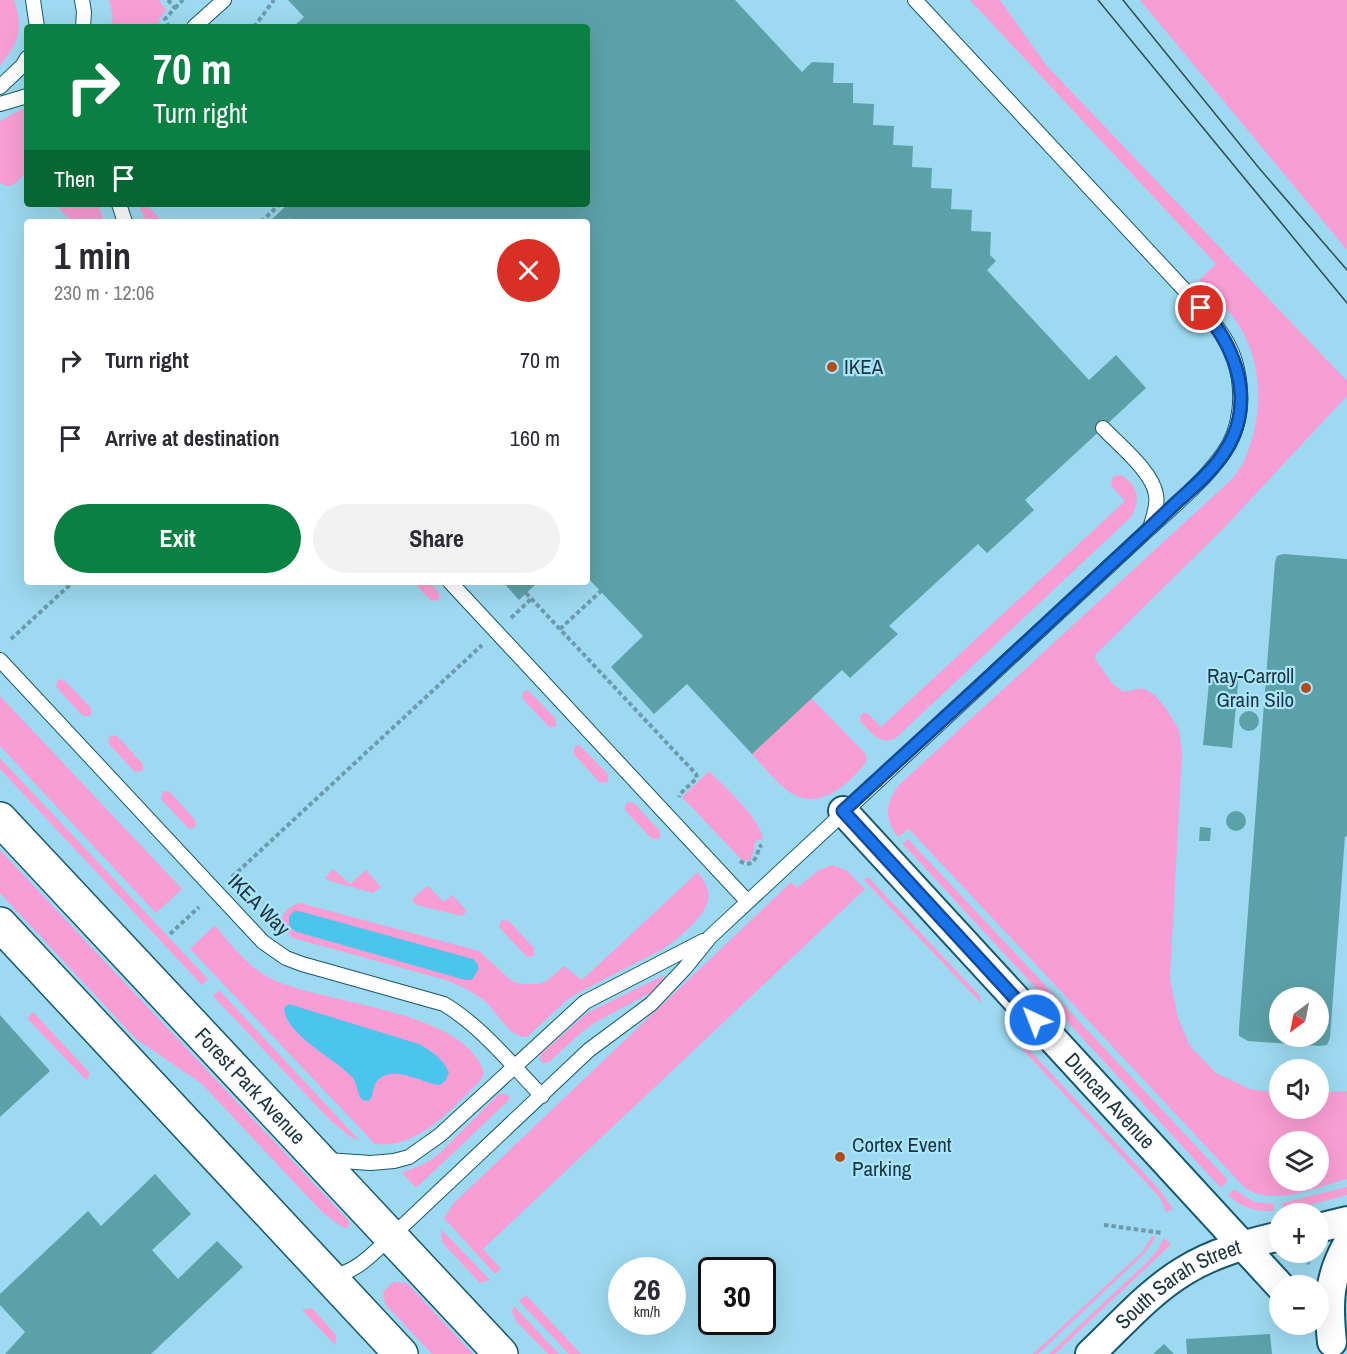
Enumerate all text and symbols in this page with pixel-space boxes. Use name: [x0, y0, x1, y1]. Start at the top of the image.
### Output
text: 70 m: [153, 41, 232, 97]
icon: right: [54, 48, 132, 126]
text: Turn right: [153, 95, 247, 131]
icon: arrive: [107, 162, 140, 195]
text: Then: [54, 164, 95, 194]
text: 1 min: [54, 232, 131, 280]
button: close: [497, 239, 560, 302]
text: 230 m · 12:06: [54, 279, 154, 306]
pin: [1175, 282, 1226, 333]
icon: arrive: [1184, 291, 1217, 324]
icon: right: [54, 344, 87, 377]
text: Turn right: [105, 345, 189, 375]
text: 70 m: [520, 345, 560, 375]
place label: IKEA: [844, 352, 884, 381]
marker: IKEA: [825, 360, 839, 374]
icon: arrive: [54, 422, 87, 455]
text: Arrive at destination: [105, 423, 279, 453]
text: 160 m: [510, 423, 560, 453]
button: Exit: [54, 504, 301, 573]
button: Share: [313, 504, 560, 573]
place label: Ray-Carroll Grain Silo: [1207, 661, 1294, 714]
marker: Ray-Carroll Grain Silo: [1299, 681, 1313, 695]
street label: IKEA Way: [222, 867, 297, 942]
north arrow: [1269, 987, 1329, 1047]
map controls: [1269, 987, 1329, 1335]
position arrow: [1003, 988, 1067, 1052]
street label: Forest Park Avenue: [189, 1021, 312, 1151]
street label: Duncan Avenue: [1058, 1046, 1162, 1155]
button: sound: [1269, 1059, 1329, 1119]
place label: Cortex Event Parking: [852, 1130, 952, 1183]
button: layers: [1269, 1131, 1329, 1191]
marker: Cortex Event Parking: [833, 1150, 847, 1164]
button: +: [1269, 1203, 1329, 1263]
street label: South Sarah Street: [1109, 1232, 1245, 1335]
speed limit sign: 30: [698, 1257, 776, 1335]
text: 26: [633, 1269, 661, 1309]
button: −: [1269, 1275, 1329, 1335]
text: km/h: [634, 1301, 660, 1322]

